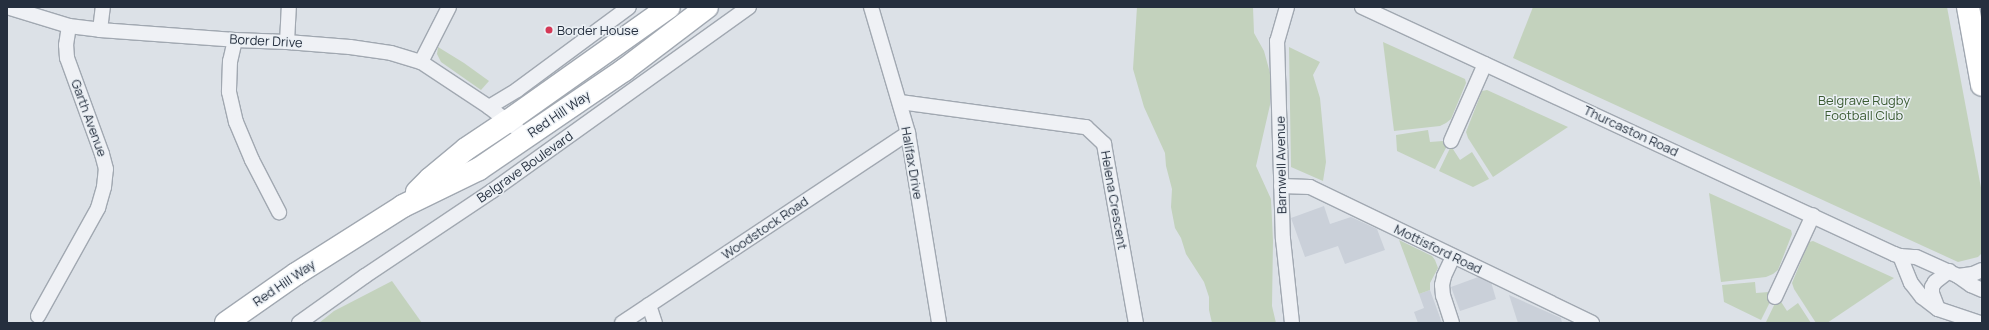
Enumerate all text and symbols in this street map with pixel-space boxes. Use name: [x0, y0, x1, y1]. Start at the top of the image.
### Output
place label: Border House: [557, 22, 639, 38]
marker: Border House: [544, 25, 554, 35]
street label: Border Drive: [229, 31, 303, 51]
street label: Garth Avenue: [68, 77, 110, 159]
street label: Red Hill Way: [525, 87, 593, 141]
park label: Belgrave Rugby Football Club: [1818, 93, 1910, 124]
street label: Thurcaston Road: [1581, 102, 1681, 160]
street label: Barnwell Avenue: [1272, 116, 1290, 214]
street label: Halifax Drive: [898, 125, 926, 201]
street label: Belgrave Boulevard: [474, 128, 576, 206]
street label: Helena Crescent: [1098, 149, 1130, 251]
street label: Woodstock Road: [719, 193, 811, 263]
street label: Mottisford Road: [1392, 221, 1484, 277]
street label: Red Hill Way: [250, 256, 318, 310]

